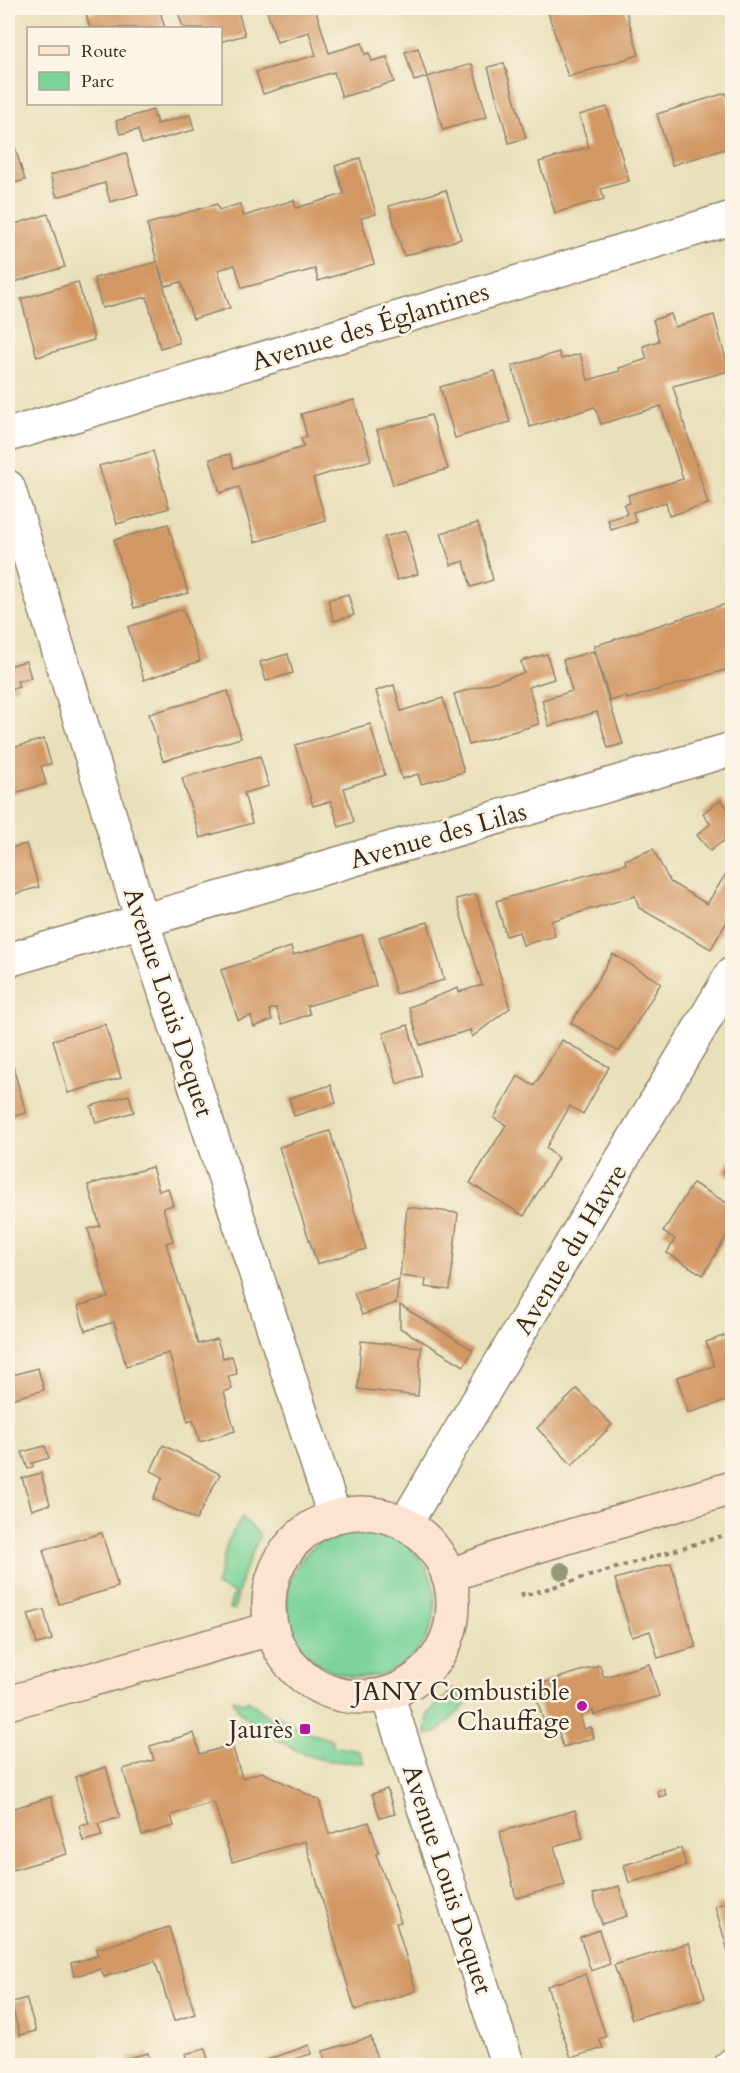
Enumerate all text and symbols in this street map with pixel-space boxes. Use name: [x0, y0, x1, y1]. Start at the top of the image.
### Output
legend: [27, 27, 222, 105]
text: Route: [81, 39, 127, 64]
text: Parc: [81, 69, 114, 94]
street label: Avenue des Églantines: [247, 274, 493, 379]
street label: Avenue des Lilas: [346, 794, 531, 877]
street label: Avenue Louis Dequet: [115, 883, 222, 1121]
street label: Avenue du Havre: [506, 1157, 635, 1341]
place label: JANY Combustible Chauffage: [349, 1674, 570, 1739]
marker: JANY Combustible Chauffage: [575, 1699, 589, 1713]
place label: Jaurès: [225, 1712, 293, 1747]
marker: Jaurès: [298, 1722, 312, 1736]
street label: Avenue Louis Dequet: [394, 1760, 501, 1998]

